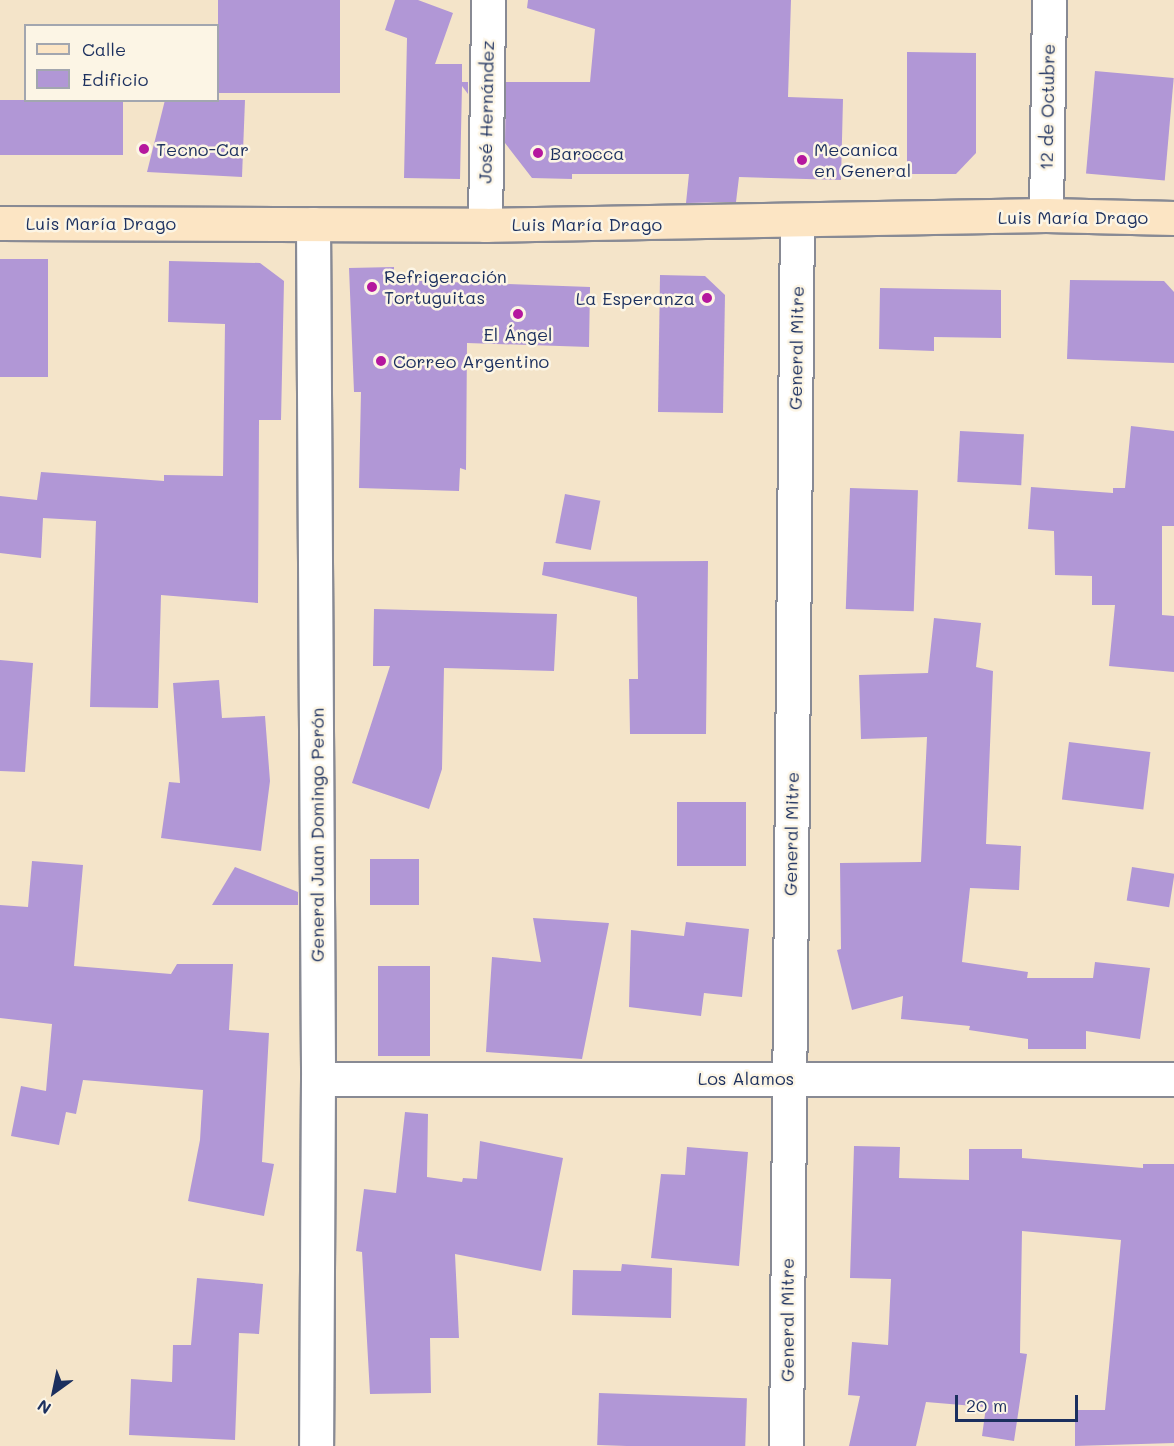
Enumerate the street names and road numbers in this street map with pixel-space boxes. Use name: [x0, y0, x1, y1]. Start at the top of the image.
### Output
street label: José Hernández: [474, 40, 498, 184]
street label: 12 de Octubre: [1035, 44, 1059, 170]
street label: Luis María Drago: [998, 206, 1148, 228]
street label: Luis María Drago: [26, 212, 176, 234]
street label: Luis María Drago: [512, 213, 662, 235]
street label: General Mitre: [784, 286, 808, 410]
street label: General Juan Domingo Perón: [306, 708, 328, 962]
street label: General Mitre: [779, 772, 803, 896]
street label: Los Alamos: [698, 1067, 794, 1089]
street label: General Mitre: [776, 1258, 798, 1382]

